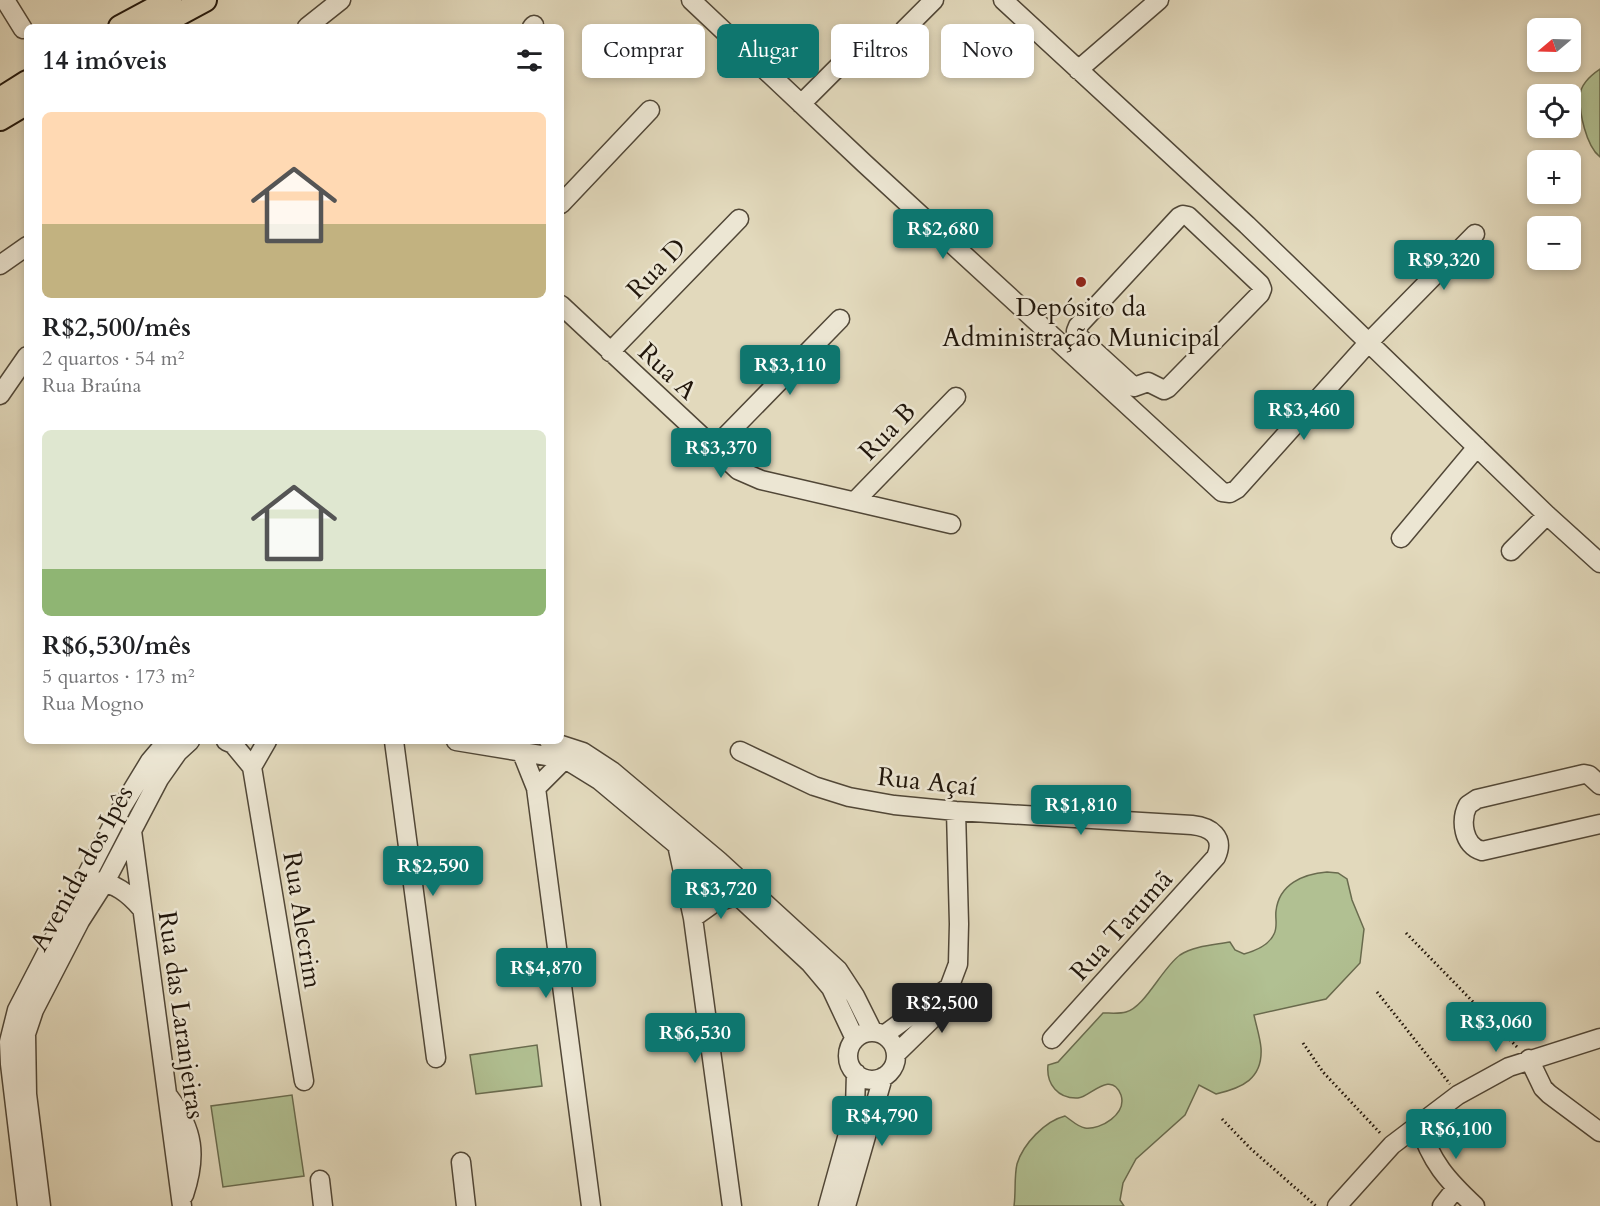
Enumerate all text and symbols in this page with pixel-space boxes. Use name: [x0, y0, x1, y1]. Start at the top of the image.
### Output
north arrow: [1527, 18, 1581, 72]
map controls: [1527, 18, 1581, 270]
chip: Comprar: [582, 24, 705, 78]
chip: Alugar: [717, 24, 819, 78]
chip: Filtros: [831, 24, 929, 78]
chip: Novo: [941, 24, 1034, 78]
text: 14 imóveis: [42, 43, 167, 78]
icon: filters: [513, 44, 546, 77]
button: locate: [1527, 84, 1581, 138]
button: +: [1527, 150, 1581, 204]
icon: home: [240, 151, 348, 259]
pin: R$2,680: [888, 209, 998, 260]
text: R$2,680: [907, 215, 979, 242]
button: −: [1527, 216, 1581, 270]
street label: Rua D: [619, 230, 694, 306]
pin: R$9,320: [1389, 240, 1499, 291]
text: R$9,320: [1408, 246, 1480, 273]
marker: Depósito da Administração Municipal: [1074, 275, 1088, 289]
place label: Depósito da Administração Municipal: [942, 290, 1220, 355]
text: R$2,500/mês: [42, 310, 191, 345]
street label: Rua A: [630, 335, 705, 408]
text: 2 quartos · 54 m²: [42, 345, 184, 372]
pin: R$3,110: [735, 345, 845, 396]
text: R$3,110: [754, 351, 826, 378]
text: Rua Braúna: [42, 372, 141, 399]
pin: R$3,460: [1249, 390, 1359, 441]
street label: Rua B: [851, 395, 924, 468]
text: R$3,460: [1268, 396, 1340, 423]
pin: R$3,370: [666, 428, 776, 479]
text: R$3,370: [685, 434, 757, 461]
icon: home: [240, 469, 348, 577]
text: R$6,530/mês: [42, 628, 191, 663]
text: 5 quartos · 173 m²: [42, 663, 195, 690]
text: Rua Mogno: [42, 690, 144, 717]
street label: Rua Açaí: [876, 759, 978, 804]
street label: Avenida dos Ipês: [21, 779, 141, 957]
pin: R$1,810: [1026, 785, 1136, 836]
text: R$1,810: [1045, 791, 1117, 818]
pin: R$2,590: [378, 846, 488, 897]
street label: Rua Alecrim: [274, 849, 331, 991]
text: R$2,590: [397, 852, 469, 879]
street label: Rua Tarumã: [1062, 862, 1180, 988]
pin: R$3,720: [666, 869, 776, 920]
text: R$3,720: [685, 875, 757, 902]
street label: Rua das Laranjeiras: [150, 909, 213, 1121]
pin: R$4,870: [491, 948, 601, 999]
text: R$4,870: [510, 954, 582, 981]
pin: R$2,500: [887, 983, 997, 1034]
text: R$2,500: [906, 989, 978, 1016]
pin: R$3,060: [1441, 1002, 1551, 1053]
text: R$3,060: [1460, 1008, 1532, 1035]
pin: R$6,530: [640, 1013, 750, 1064]
text: R$6,530: [659, 1019, 731, 1046]
pin: R$4,790: [827, 1096, 937, 1147]
text: R$4,790: [846, 1102, 918, 1129]
pin: R$6,100: [1401, 1109, 1511, 1160]
text: R$6,100: [1420, 1115, 1492, 1142]

